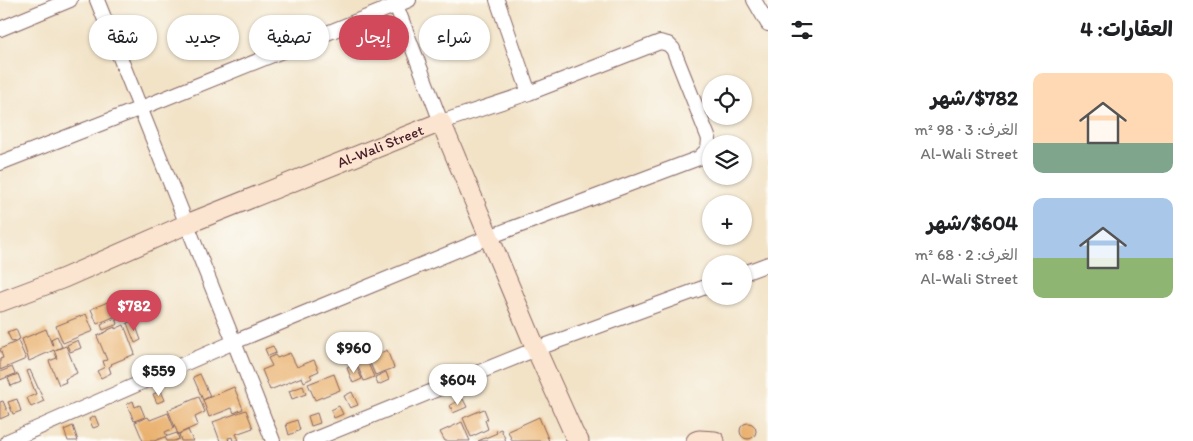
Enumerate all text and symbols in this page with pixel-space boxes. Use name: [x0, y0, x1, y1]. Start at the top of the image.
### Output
chip: شقة: [89, 15, 157, 60]
chip: جديد: [167, 15, 239, 60]
chip: تصفية: [249, 15, 329, 60]
chip: إيجار: [339, 15, 409, 60]
chip: شراء: [419, 15, 490, 60]
icon: filters: [788, 16, 816, 44]
text: العقارات: 4: [1080, 16, 1173, 41]
map controls: [702, 75, 752, 305]
button: locate: [702, 75, 752, 125]
text: $782/شهر: [931, 85, 1018, 110]
icon: home: [1073, 93, 1133, 153]
text: الغرف: 3 · 98 m²: [915, 120, 1018, 139]
street label: Al-Wali Street: [334, 121, 426, 172]
button: layers: [702, 135, 752, 185]
text: Al-Wali Street: [920, 144, 1018, 163]
button: +: [702, 195, 752, 245]
text: $604/شهر: [927, 210, 1018, 235]
icon: home: [1073, 218, 1133, 278]
text: الغرف: 2 · 68 m²: [915, 245, 1018, 264]
button: −: [702, 255, 752, 305]
text: Al-Wali Street: [920, 269, 1018, 288]
pin: $782: [104, 290, 164, 332]
text: $782: [117, 296, 151, 315]
pin: $960: [324, 332, 384, 374]
text: $960: [337, 338, 371, 357]
pin: $559: [129, 354, 189, 397]
text: $559: [142, 361, 176, 380]
pin: $604: [428, 364, 488, 406]
text: $604: [440, 370, 476, 389]

